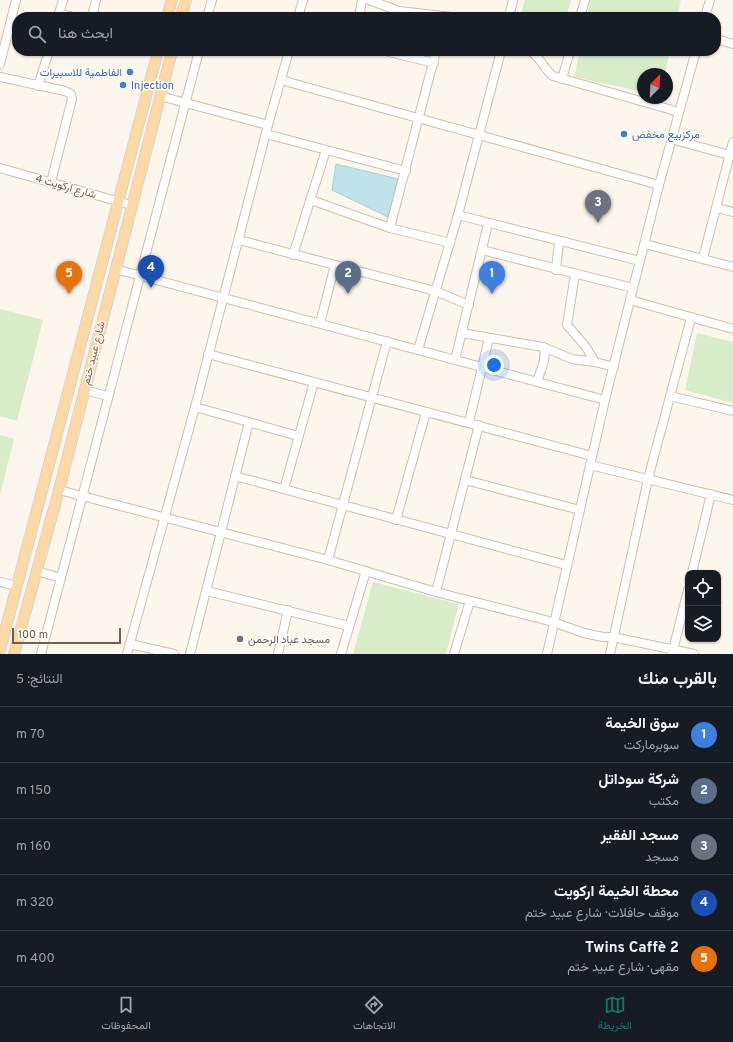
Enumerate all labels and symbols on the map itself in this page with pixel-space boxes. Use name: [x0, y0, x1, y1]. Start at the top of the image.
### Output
place label: الفاطمية للاسبيرات: [40, 66, 122, 80]
marker: الفاطمية للاسبيرات: [125, 67, 135, 77]
north arrow: [637, 68, 673, 104]
place label: Injection: [131, 79, 174, 93]
marker: Injection: [118, 80, 128, 90]
place label: مركزبيع مخفض: [632, 128, 700, 142]
marker: مركزبيع مخفض: [619, 129, 629, 139]
street label: شارع اركويت 4: [34, 172, 98, 202]
pin: 3: [585, 190, 611, 223]
pin: 4: [138, 255, 164, 288]
pin: 5: [56, 261, 82, 294]
pin: 2: [335, 261, 361, 294]
pin: 1: [479, 261, 505, 294]
street label: شارع عبيد ختم: [79, 320, 109, 386]
your location: [484, 355, 504, 375]
scale bar: [12, 626, 121, 645]
place label: مسجد عباد الرحمن: [248, 633, 330, 647]
marker: مسجد عباد الرحمن: [235, 634, 245, 644]

